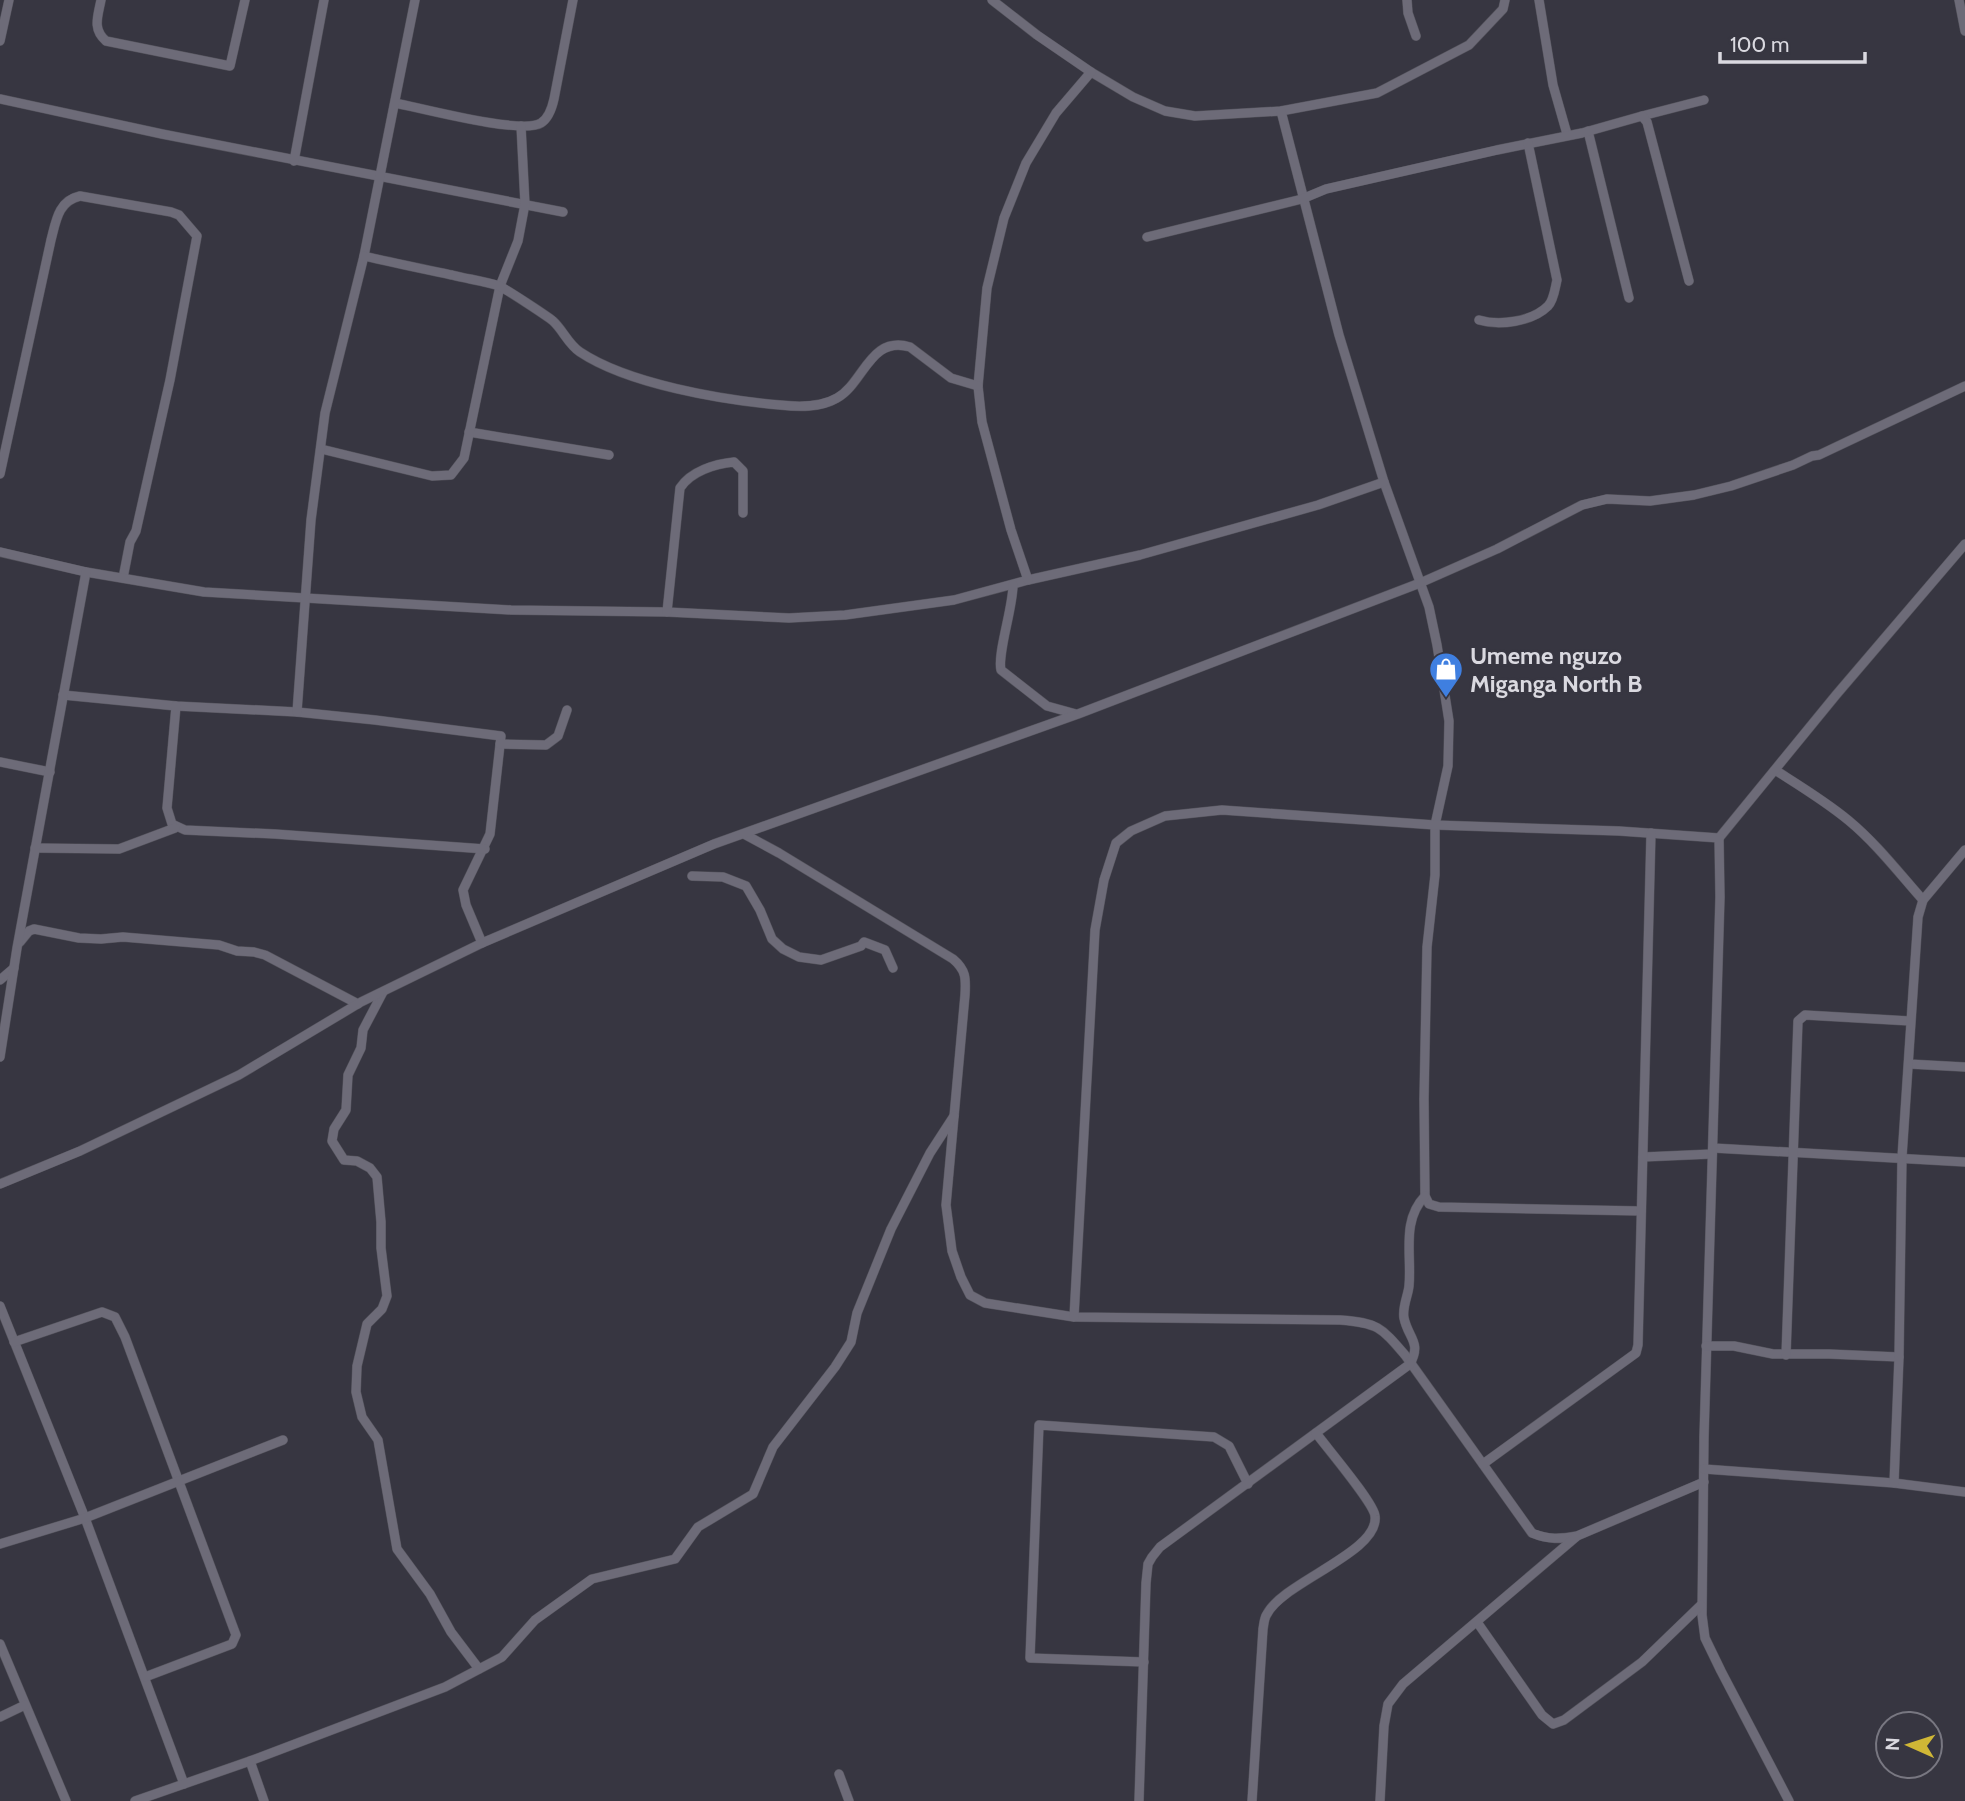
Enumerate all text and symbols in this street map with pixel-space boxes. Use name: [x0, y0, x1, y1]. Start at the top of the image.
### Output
scale bar: [1720, 21, 1865, 65]
text: 100 m: [1730, 32, 1789, 57]
place label: Umeme nguzo Miganga North B: [1470, 641, 1642, 698]
shop icon: Umeme nguzo Miganga North B: [1427, 650, 1465, 699]
north arrow: [1874, 1710, 1944, 1780]
text: N: [1881, 1737, 1904, 1751]

